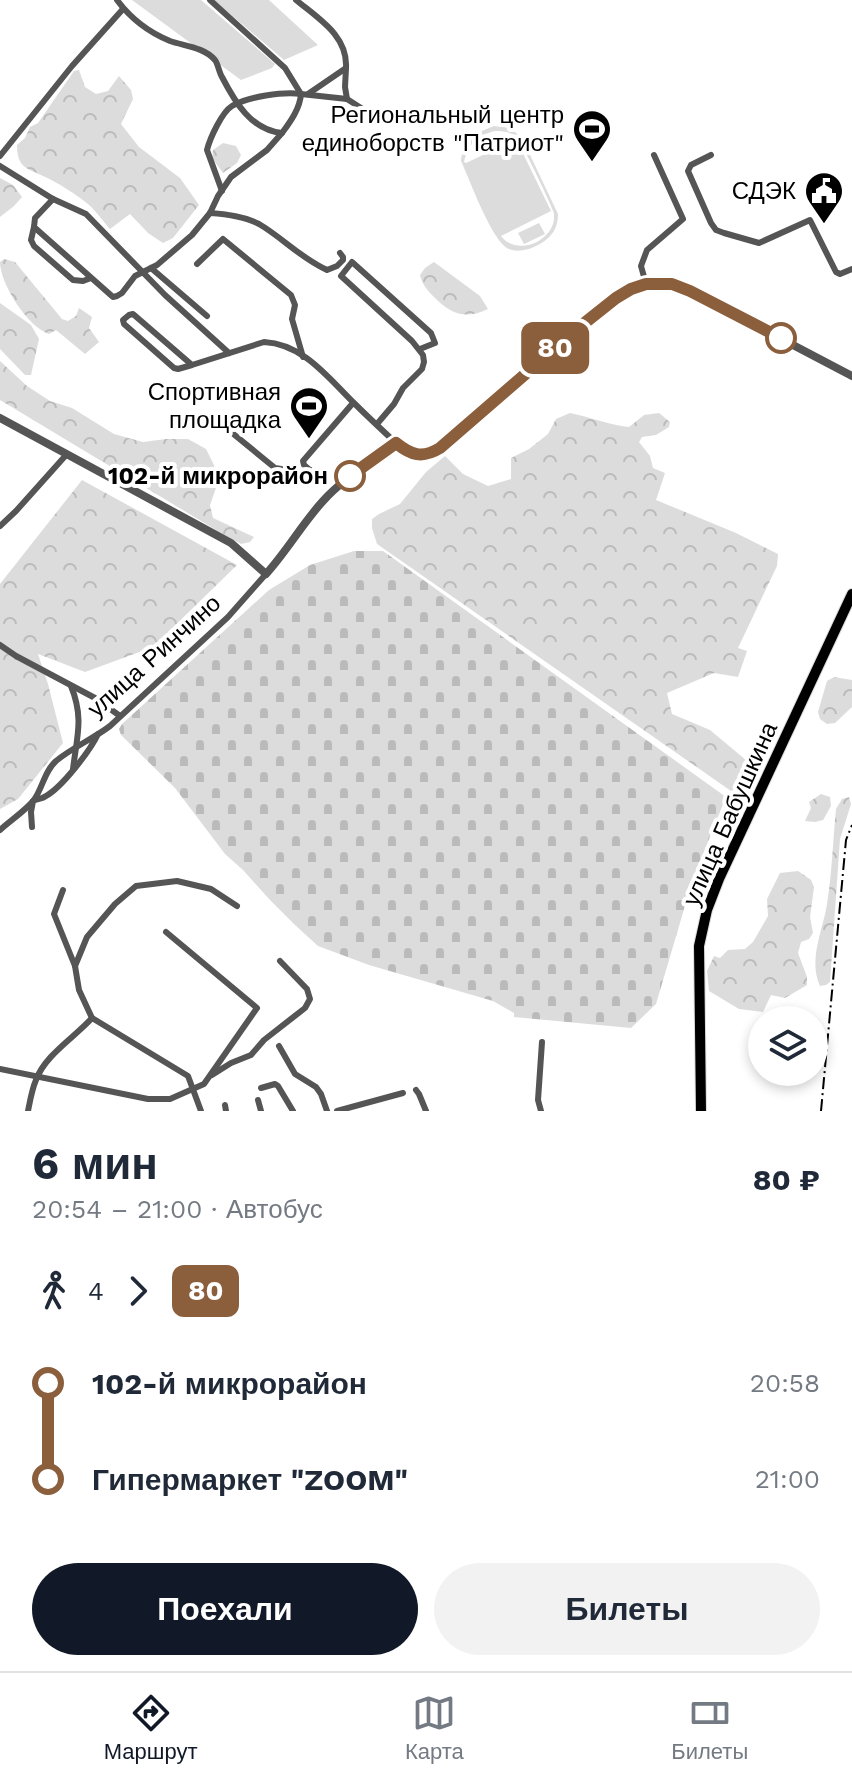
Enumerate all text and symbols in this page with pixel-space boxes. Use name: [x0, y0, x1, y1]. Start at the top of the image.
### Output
place label: Региональный центр единоборств "Патриот": [302, 101, 564, 157]
sports icon: Региональный центр единоборств "Патриот": [571, 108, 613, 163]
public building icon: СДЭК: [803, 170, 845, 225]
place label: СДЭК: [732, 177, 796, 205]
line badge: 80: [519, 322, 591, 374]
unlabelled marker: [766, 323, 796, 353]
text: 80: [537, 331, 573, 364]
place label: Спортивная площадка: [148, 378, 282, 434]
sports icon: Спортивная площадка: [288, 385, 330, 440]
marker: 102-й микрорайон: [335, 461, 365, 491]
place label: 102-й микрорайон: [108, 462, 328, 490]
street label: улица Ринчино: [82, 589, 226, 723]
street label: улица Бабушкина: [677, 717, 783, 910]
map controls: [748, 1006, 828, 1086]
button: layers: [748, 1006, 828, 1086]
text: 6 мин: [32, 1138, 158, 1190]
text: 80 ₽: [753, 1162, 820, 1197]
text: 20:54 – 21:00 · Автобус: [32, 1194, 323, 1224]
icon: walk: [32, 1269, 76, 1313]
icon: forward: [116, 1269, 160, 1313]
text: 80: [188, 1274, 223, 1307]
text: 4: [88, 1276, 104, 1306]
text: 102-й микрорайон: [92, 1366, 367, 1401]
text: 20:58: [750, 1368, 820, 1398]
text: Гипермаркет "ZOOM": [92, 1462, 408, 1497]
text: 21:00: [755, 1464, 820, 1494]
button: Поехали: [32, 1563, 418, 1655]
button: Билеты: [434, 1563, 820, 1655]
tab: Маршрут: [104, 1691, 197, 1765]
tab: Карта: [405, 1691, 464, 1765]
tab: Билеты: [671, 1691, 748, 1765]

